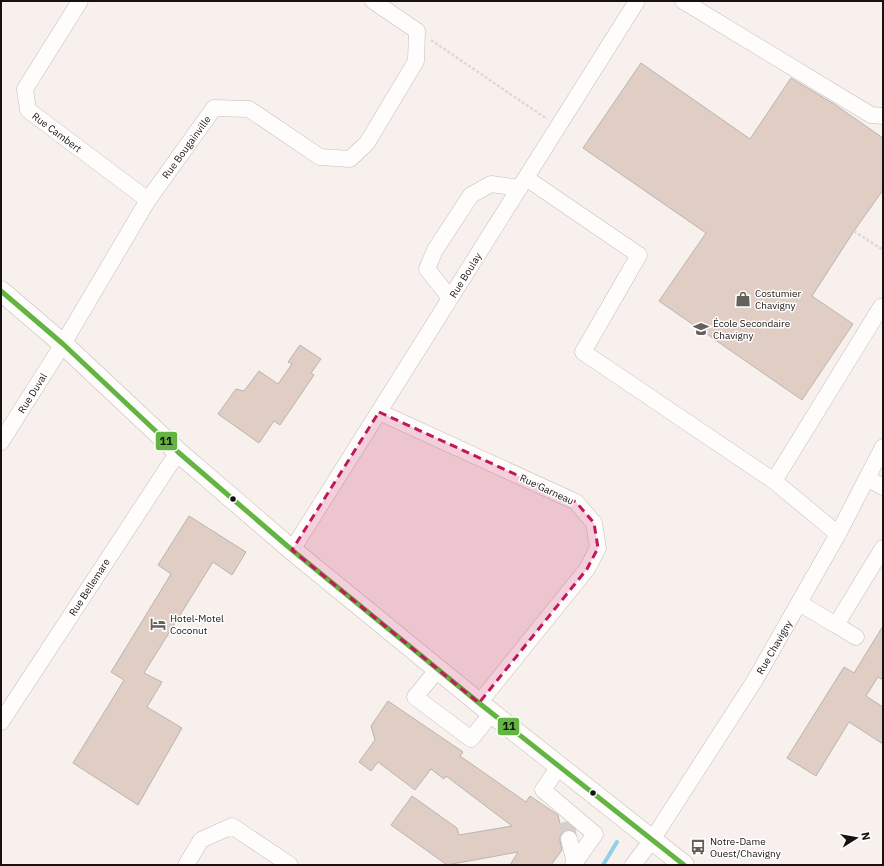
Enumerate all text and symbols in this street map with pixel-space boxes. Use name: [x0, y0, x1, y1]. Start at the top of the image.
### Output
street label: Rue Cambert: [29, 110, 84, 156]
street label: Rue Bougainville: [159, 113, 214, 181]
street label: Rue Boulay: [446, 250, 484, 300]
place label: Costumier Chavigny: [755, 287, 802, 312]
shop icon: Costumier Chavigny: [734, 290, 752, 308]
place label: École Secondaire Chavigny: [713, 317, 791, 342]
school or university icon: École Secondaire Chavigny: [692, 320, 710, 338]
street label: Rue Duval: [15, 370, 50, 416]
line badge: 11: [155, 431, 178, 451]
text: 11: [159, 434, 173, 448]
street label: Rue Garneau: [518, 471, 576, 508]
unlabelled marker: [228, 494, 238, 504]
street label: Rue Bellemare: [66, 556, 113, 618]
place label: Hotel-Motel Coconut: [170, 612, 224, 637]
hotel icon: Hotel-Motel Coconut: [149, 615, 167, 633]
street label: Rue Chavigny: [754, 618, 795, 677]
line badge: 11: [497, 717, 520, 736]
text: 11: [502, 719, 516, 733]
unlabelled marker: [588, 788, 598, 798]
north arrow: [836, 818, 876, 858]
text: N: [858, 831, 873, 841]
place label: Notre-Dame Ouest/Chavigny: [710, 835, 781, 860]
bus stop icon: Notre-Dame Ouest/Chavigny: [689, 838, 707, 856]

